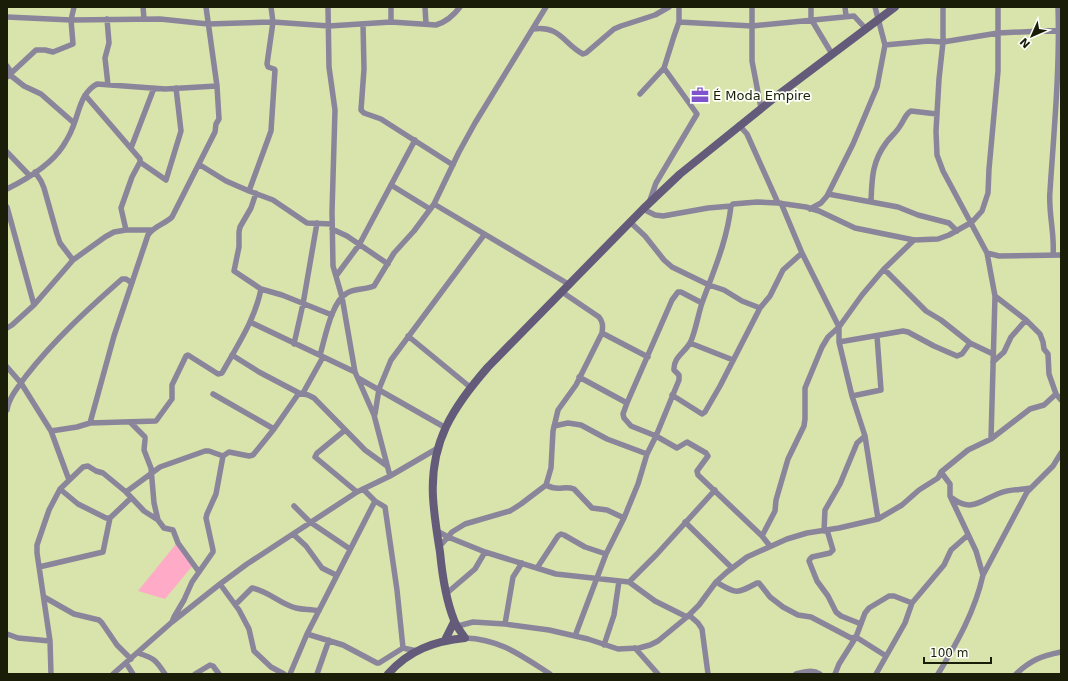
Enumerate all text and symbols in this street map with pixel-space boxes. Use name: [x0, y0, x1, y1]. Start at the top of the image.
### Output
north arrow: [1012, 16, 1052, 56]
text: N: [1017, 35, 1033, 51]
office icon: É Moda Empire: [690, 85, 710, 105]
place label: É Moda Empire: [713, 88, 811, 103]
scale bar: [924, 639, 991, 665]
text: 100 m: [930, 646, 968, 660]

